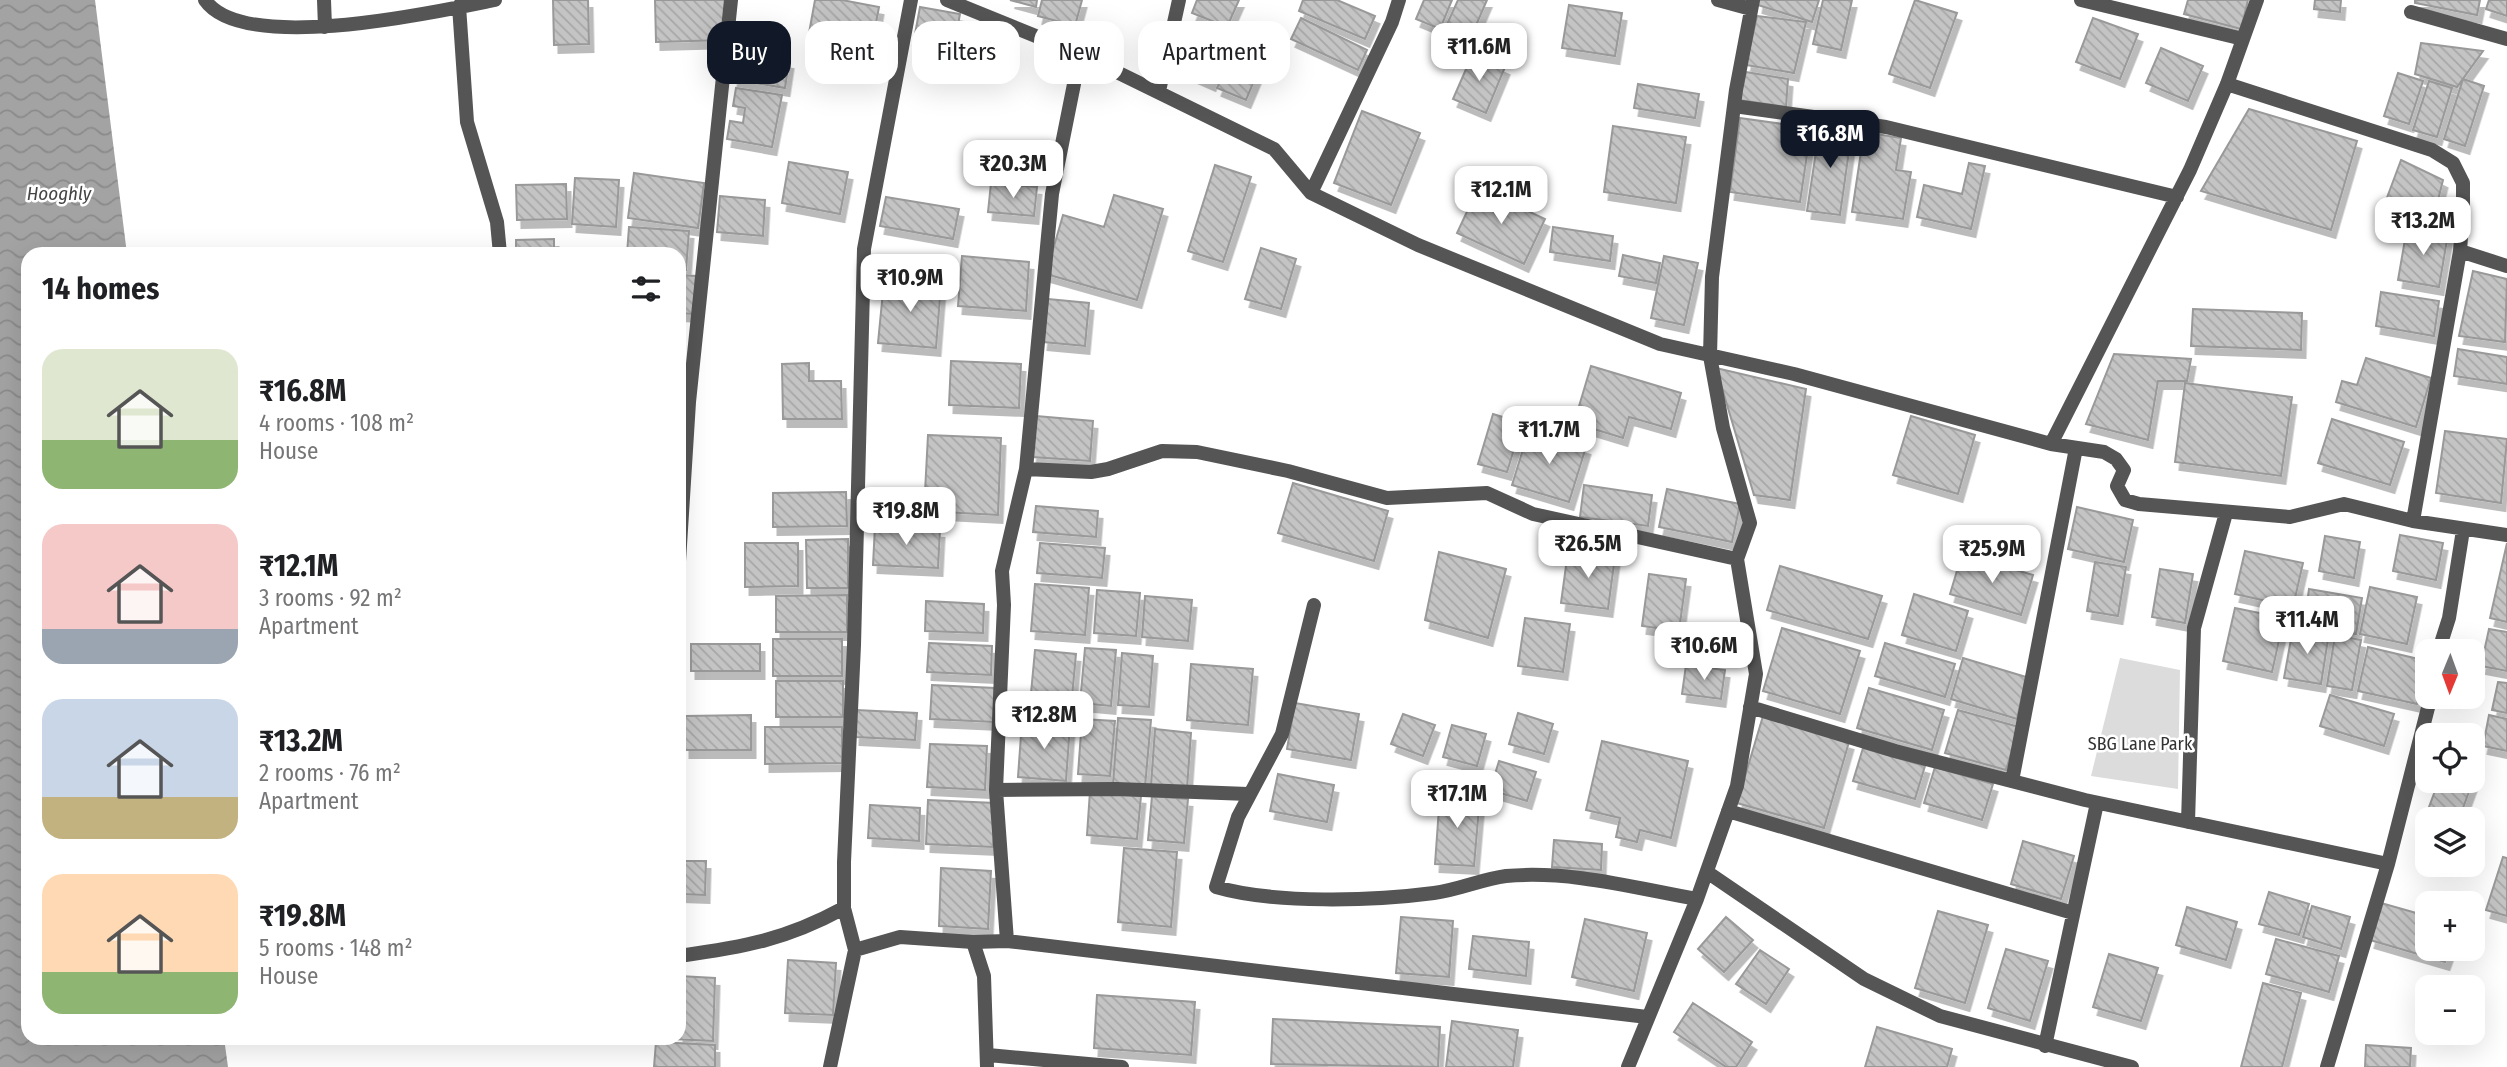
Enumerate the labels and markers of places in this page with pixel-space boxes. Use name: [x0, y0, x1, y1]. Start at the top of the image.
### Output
pin: ₹11.6M: [1422, 24, 1536, 83]
pin: ₹16.8M: [1773, 110, 1887, 170]
pin: ₹20.3M: [956, 140, 1070, 200]
pin: ₹12.1M: [1444, 166, 1558, 226]
pin: ₹13.2M: [2366, 198, 2480, 257]
pin: ₹10.9M: [853, 254, 967, 314]
pin: ₹11.7M: [1492, 406, 1606, 466]
pin: ₹19.8M: [849, 488, 963, 547]
pin: ₹26.5M: [1531, 520, 1645, 580]
pin: ₹25.9M: [1935, 526, 2049, 585]
pin: ₹11.4M: [2250, 596, 2364, 656]
pin: ₹10.6M: [1647, 622, 1761, 682]
pin: ₹12.8M: [987, 692, 1101, 751]
pin: ₹17.1M: [1400, 770, 1514, 830]

